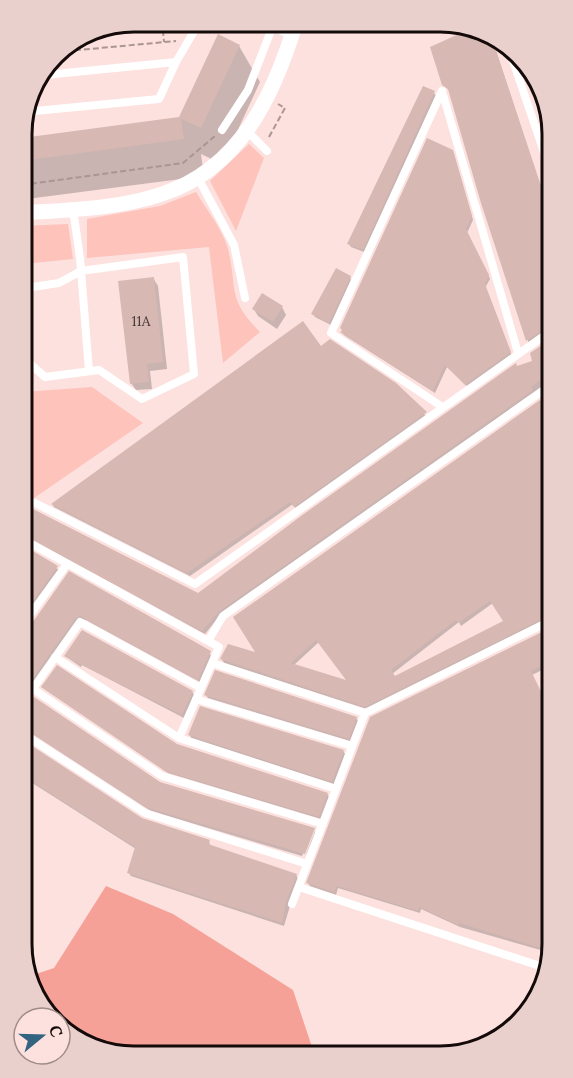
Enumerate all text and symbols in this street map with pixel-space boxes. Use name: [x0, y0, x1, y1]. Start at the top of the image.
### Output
house number: 11А: [131, 312, 151, 330]
north arrow: [12, 1006, 72, 1066]
text: С: [45, 1023, 67, 1040]

